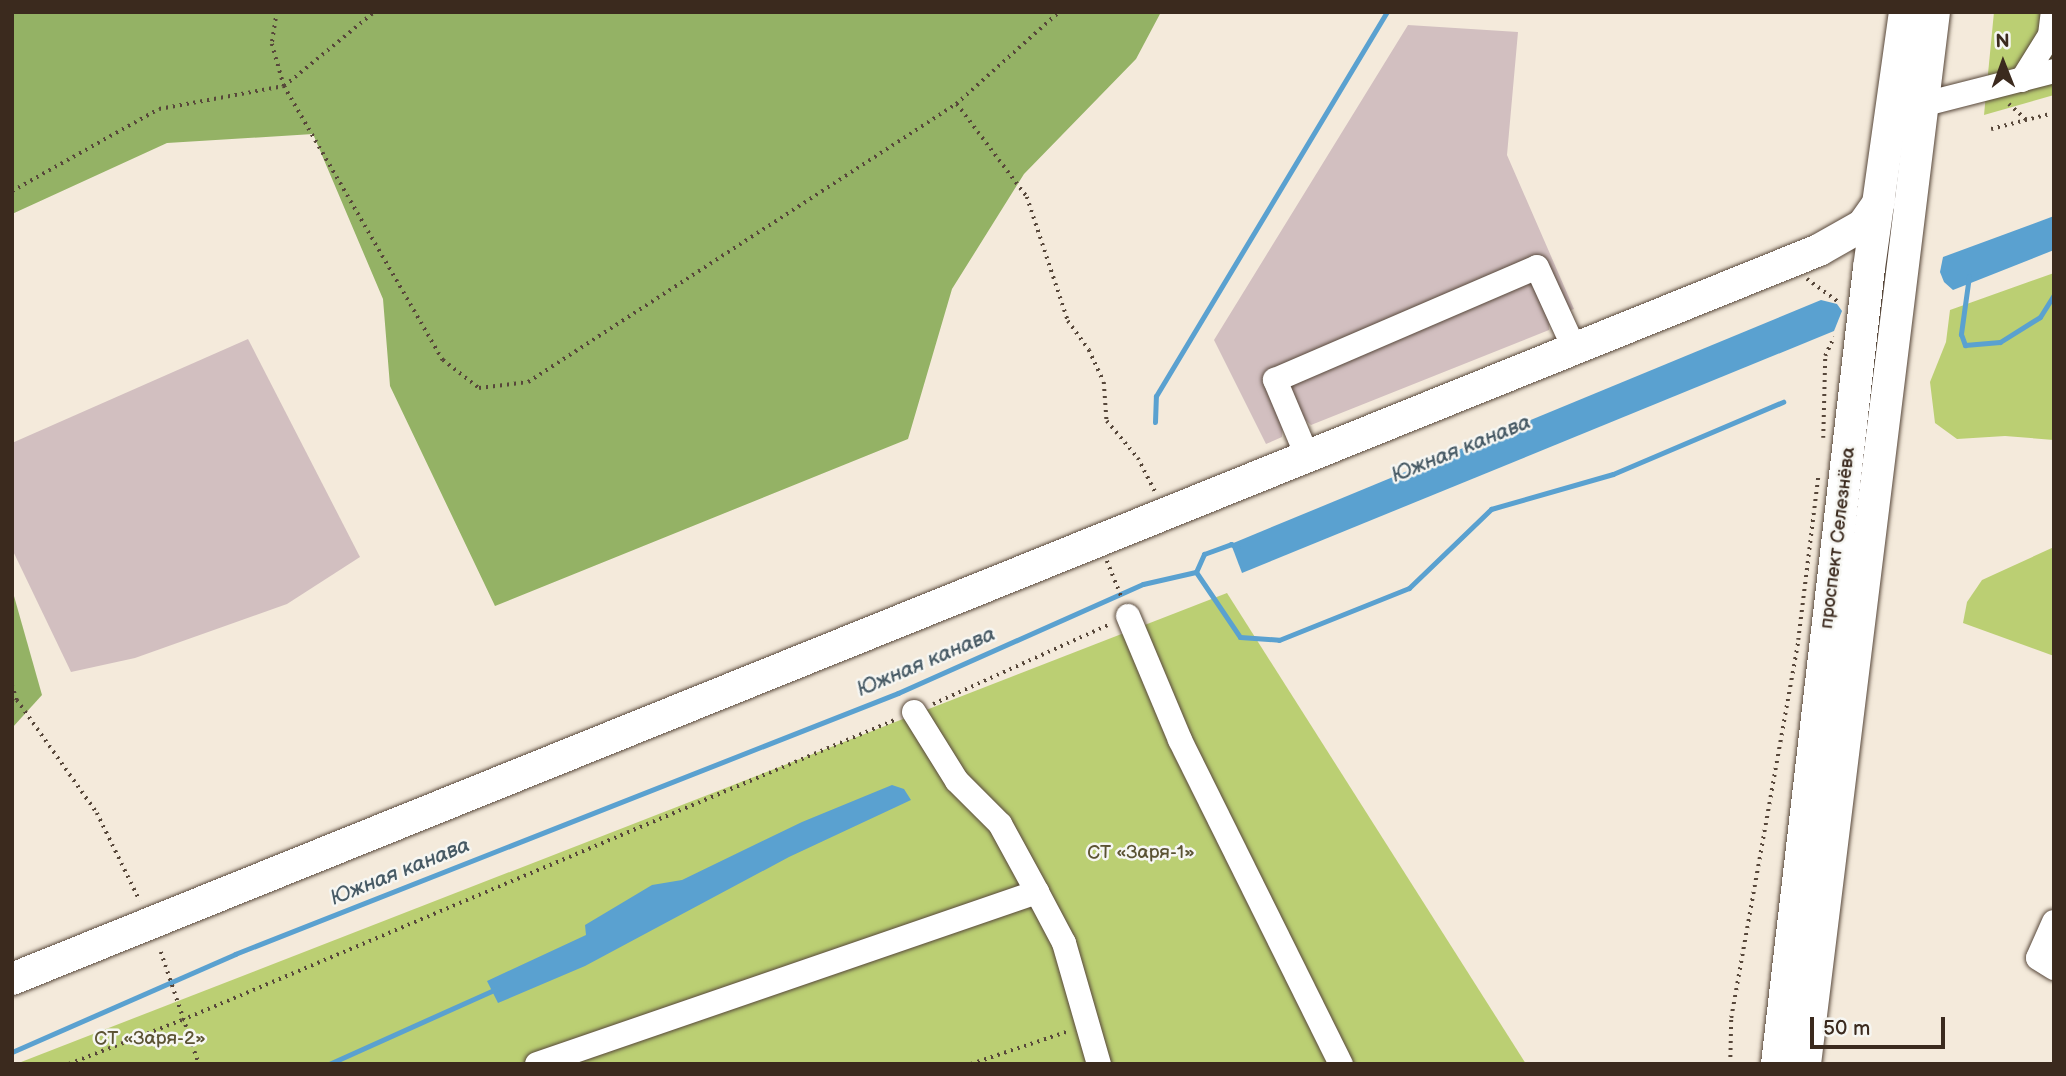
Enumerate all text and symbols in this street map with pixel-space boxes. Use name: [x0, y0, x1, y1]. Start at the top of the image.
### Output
north arrow: [1968, 28, 2038, 98]
text: N: [1995, 30, 2010, 53]
water label: Южная канава: [1388, 410, 1534, 488]
street label: проспект Селезнёва: [1816, 446, 1860, 630]
water label: Южная канава: [853, 621, 999, 703]
water label: Южная канава: [327, 833, 473, 911]
park label: СТ «Заря-1»: [1087, 842, 1195, 864]
scale bar: [1814, 1002, 1949, 1046]
text: 50 m: [1823, 1016, 1870, 1041]
park label: СТ «Заря-2»: [94, 1028, 206, 1050]

